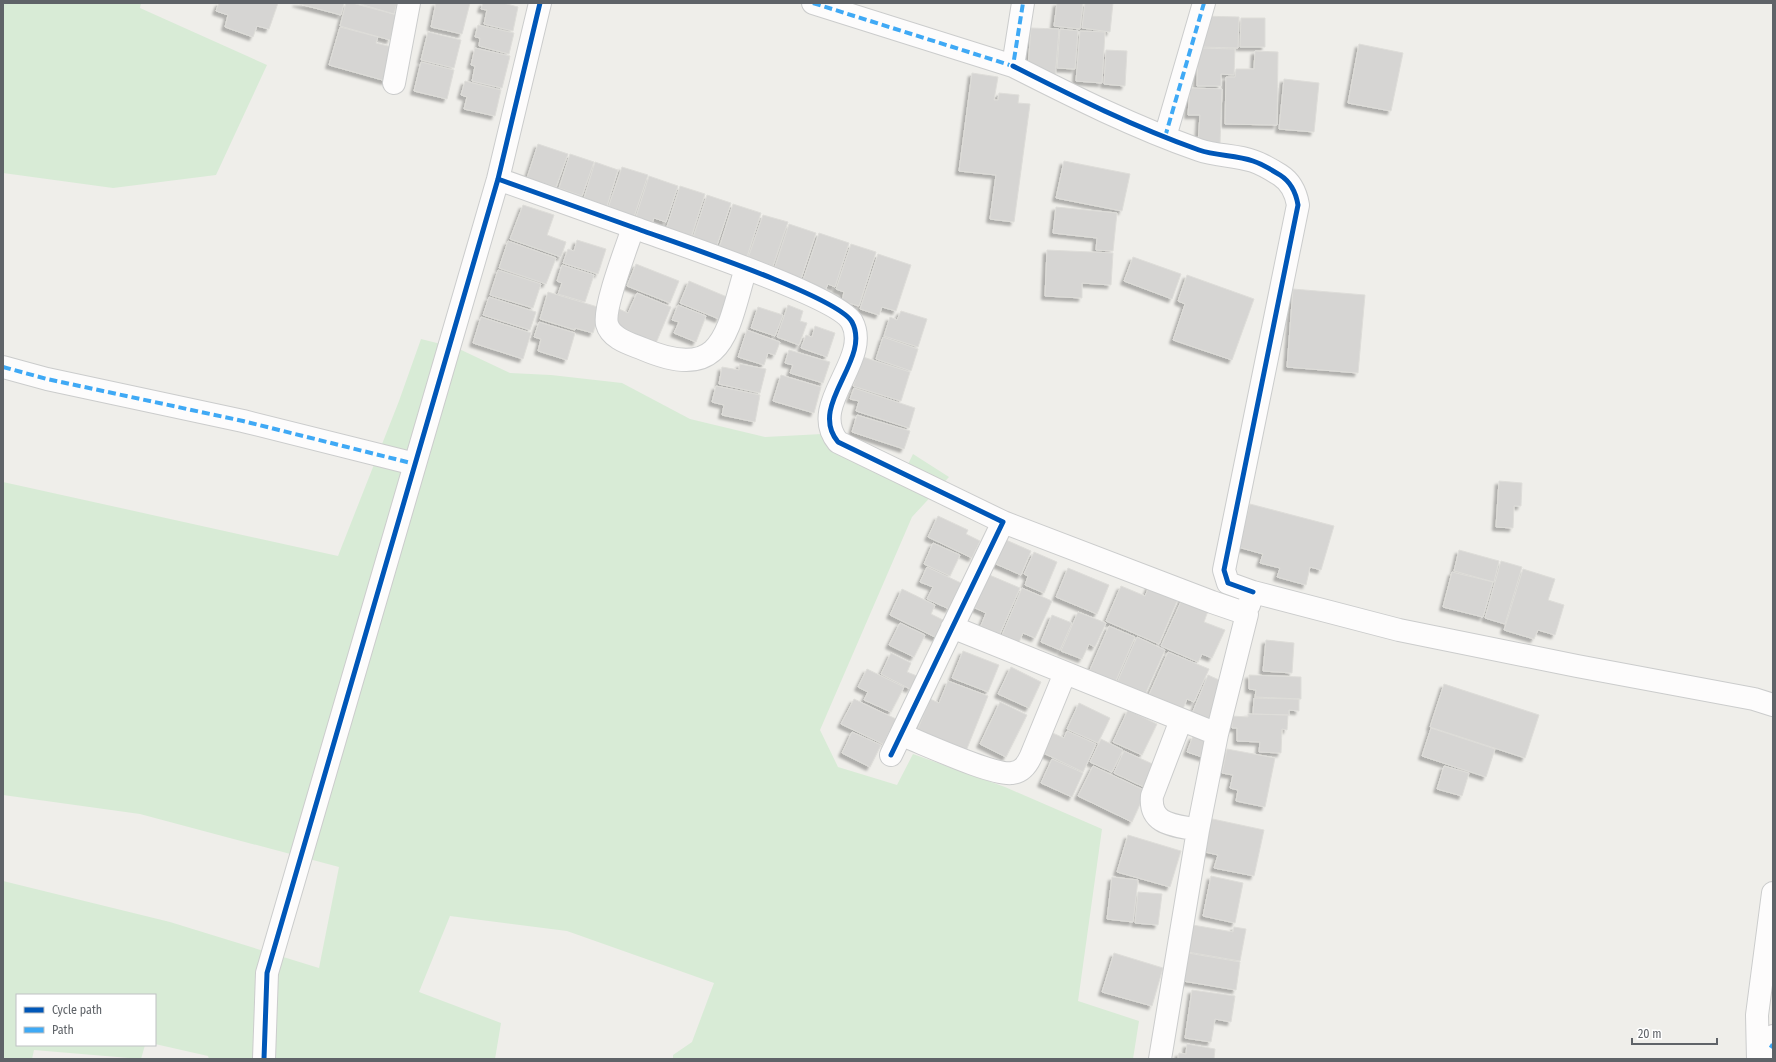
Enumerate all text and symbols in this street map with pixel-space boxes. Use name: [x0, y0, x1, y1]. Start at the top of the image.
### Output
legend: [16, 994, 156, 1046]
text: Cycle path: [52, 1003, 102, 1017]
scale bar: [1632, 1020, 1717, 1046]
text: Path: [52, 1023, 74, 1037]
text: 20 m: [1638, 1027, 1662, 1041]

